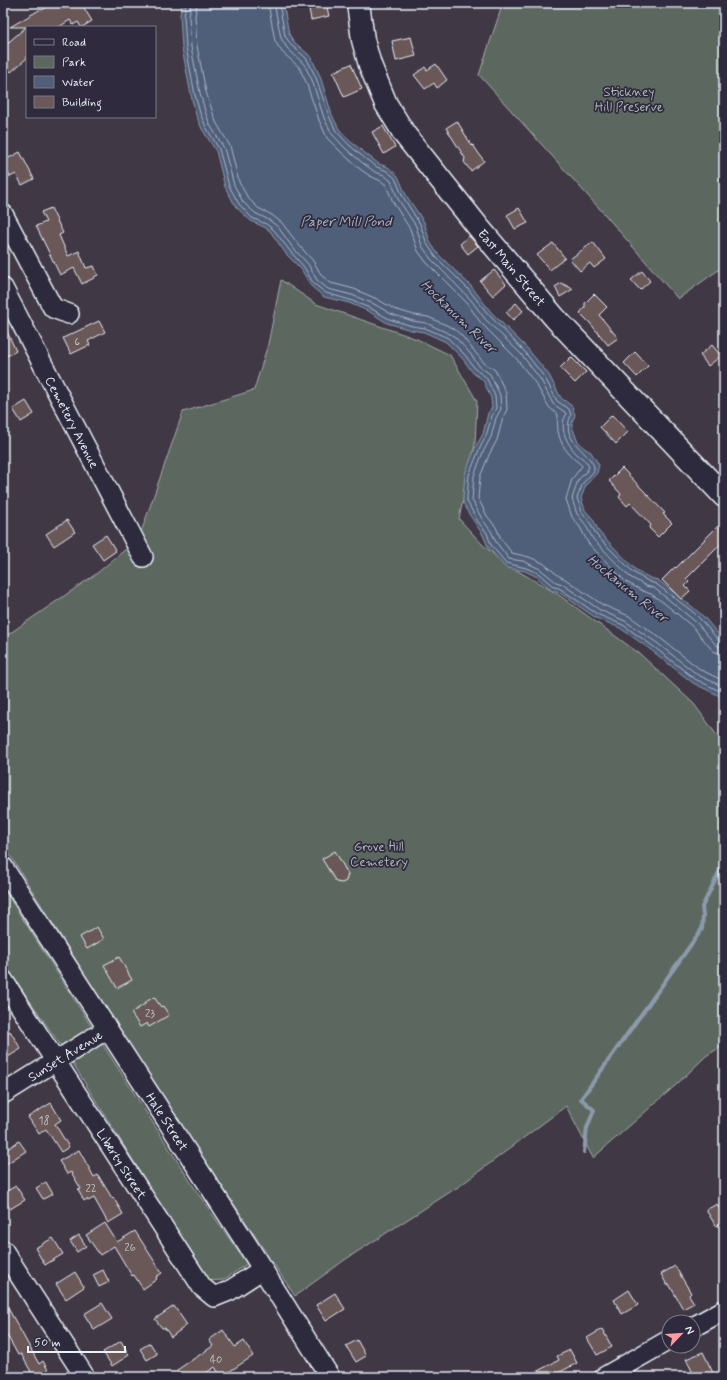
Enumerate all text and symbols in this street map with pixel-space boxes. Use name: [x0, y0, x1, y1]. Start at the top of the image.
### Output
legend: [26, 26, 156, 118]
text: Road: [62, 35, 86, 51]
text: Park: [62, 55, 86, 71]
text: Water: [62, 75, 94, 91]
park label: Stickney Hill Preserve: [595, 84, 663, 116]
text: Building: [62, 95, 102, 112]
water label: Paper Mill Pond: [300, 213, 393, 231]
street label: East Main Street: [473, 226, 549, 310]
water label: Hockanum River: [417, 276, 502, 359]
house number: 6: [74, 335, 80, 349]
street label: Cemetery Avenue: [40, 374, 102, 472]
water label: Hockanum River: [583, 551, 673, 628]
park label: Grove Hill Cemetery: [350, 839, 408, 871]
house number: 23: [145, 1007, 155, 1021]
street label: Sunset Avenue: [25, 1027, 106, 1086]
street label: Hale Street: [141, 1090, 191, 1155]
house number: 18: [39, 1114, 49, 1128]
street label: Liberty Street: [92, 1126, 150, 1203]
house number: 22: [85, 1182, 97, 1196]
house number: 26: [124, 1241, 136, 1255]
north arrow: [661, 1314, 701, 1354]
text: N: [681, 1324, 697, 1336]
scale bar: [28, 1328, 125, 1354]
text: 50 m: [34, 1335, 61, 1351]
house number: 40: [210, 1353, 222, 1367]

